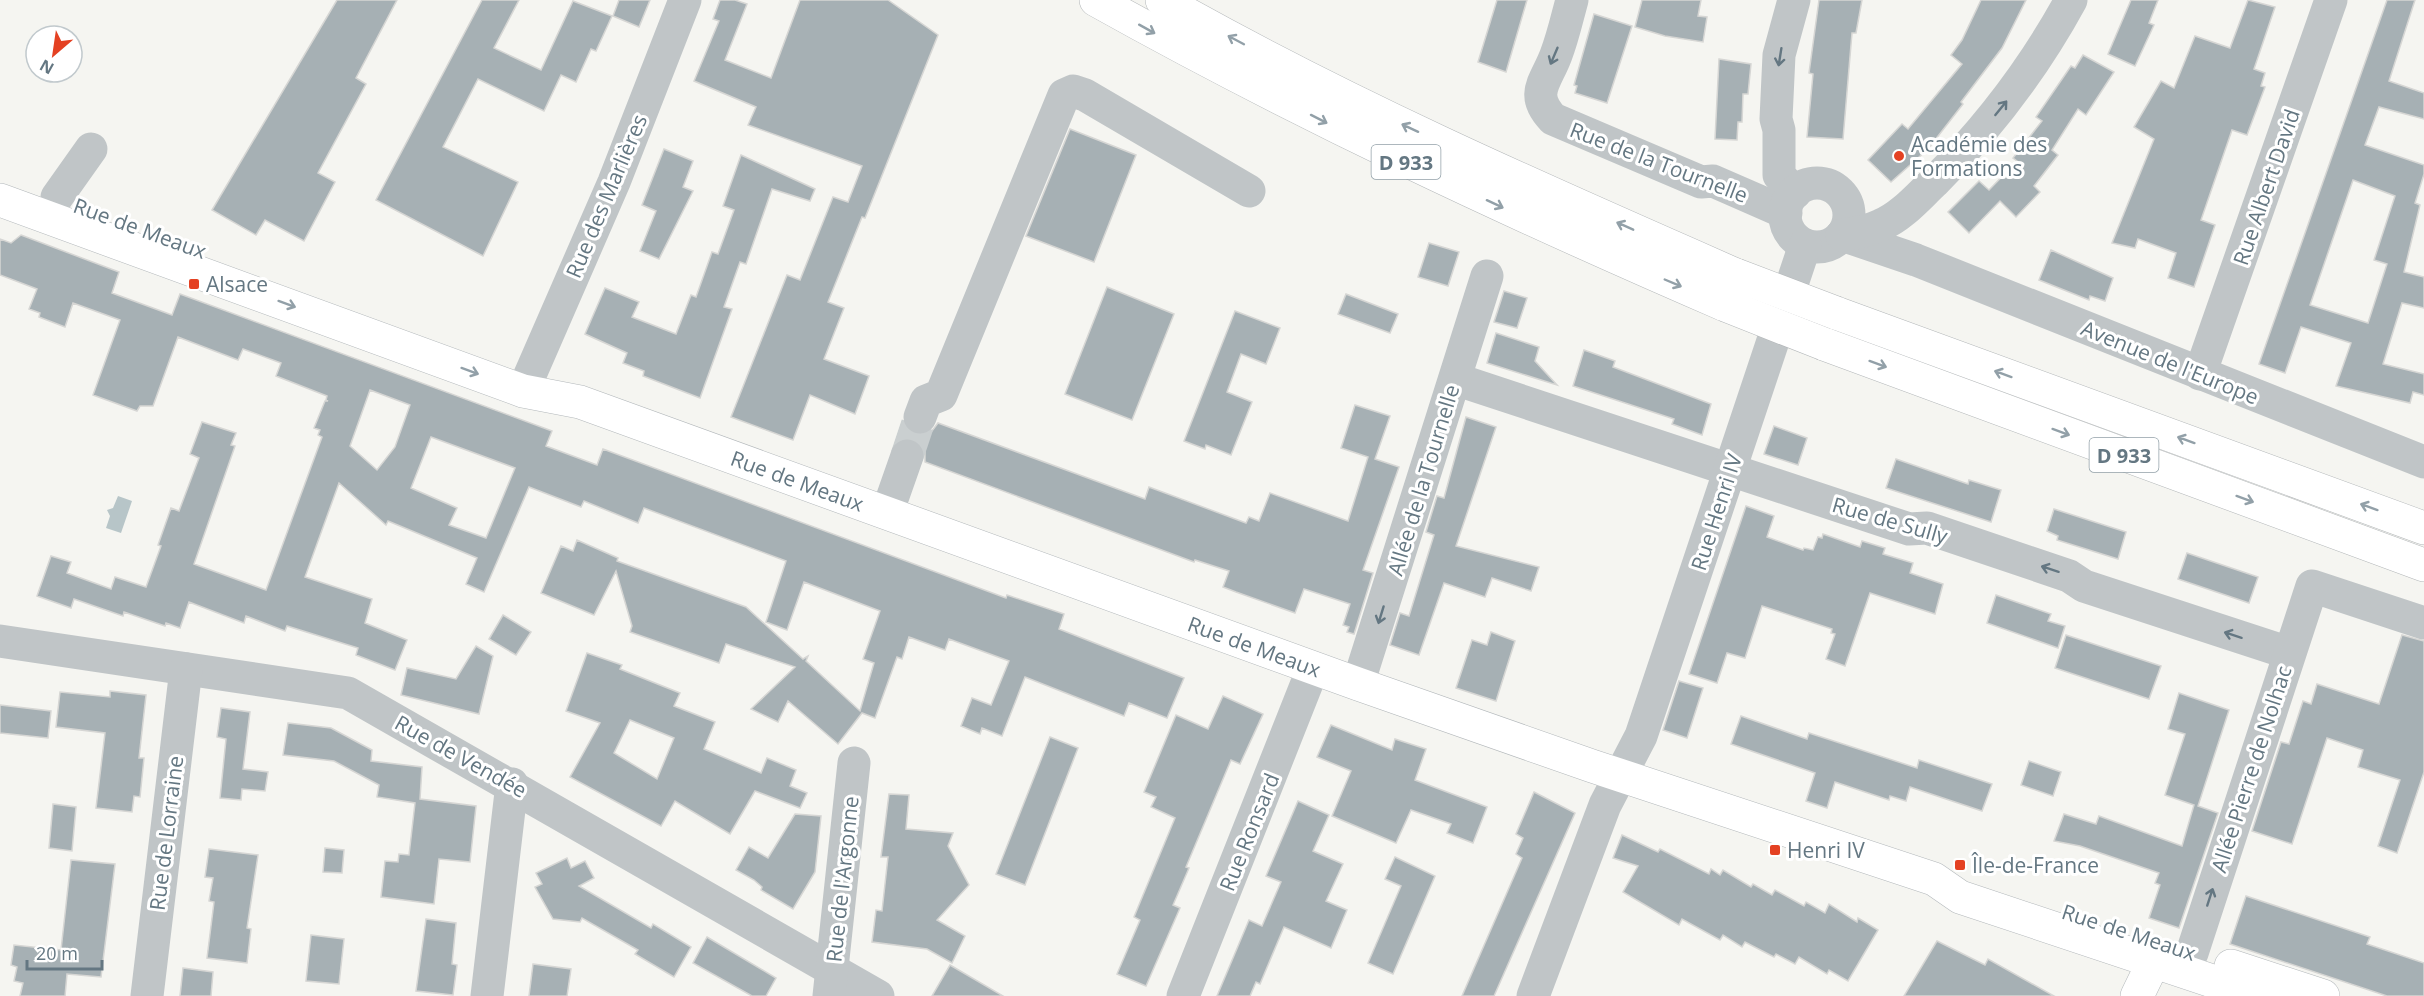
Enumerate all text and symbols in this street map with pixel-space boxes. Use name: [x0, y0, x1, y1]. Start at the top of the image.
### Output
one-way arrow: [1138, 23, 1155, 35]
north arrow: [24, 24, 84, 84]
one-way arrow: [1227, 34, 1245, 45]
one-way arrow: [1548, 46, 1560, 64]
one-way arrow: [1775, 46, 1786, 66]
text: N: [36, 54, 58, 80]
one-way arrow: [1994, 100, 2007, 116]
street label: Rue Albert David: [2226, 105, 2306, 269]
street label: Rue des Marlières: [559, 110, 653, 282]
one-way arrow: [1310, 114, 1328, 125]
street label: Rue de la Tournelle: [1566, 115, 1752, 209]
one-way arrow: [1401, 122, 1419, 133]
place label: Académie des Formations: [1911, 130, 2047, 182]
road number: D 933: [1372, 145, 1440, 179]
marker: Académie des Formations: [1892, 149, 1906, 163]
street label: Rue de Meaux: [70, 191, 210, 265]
one-way arrow: [1485, 198, 1503, 210]
one-way arrow: [1617, 220, 1635, 232]
place label: Alsace: [206, 270, 268, 298]
marker: Alsace: [187, 277, 201, 291]
one-way arrow: [1664, 277, 1682, 289]
one-way arrow: [277, 300, 296, 311]
street label: Avenue de l'Europe: [2077, 314, 2263, 410]
one-way arrow: [1869, 360, 1887, 371]
one-way arrow: [460, 367, 479, 378]
one-way arrow: [1994, 367, 2013, 378]
street label: Allée de la Tournelle: [1381, 381, 1465, 579]
one-way arrow: [2052, 427, 2070, 438]
one-way arrow: [2177, 434, 2196, 445]
road number: D 933: [2090, 438, 2158, 472]
street label: Rue de Meaux: [727, 444, 868, 518]
street label: Rue Henri IV: [1684, 450, 1748, 574]
street label: Rue de Sully: [1829, 490, 1951, 550]
one-way arrow: [2235, 494, 2253, 505]
one-way arrow: [2360, 501, 2379, 512]
one-way arrow: [2041, 563, 2060, 574]
one-way arrow: [1375, 605, 1386, 624]
street label: Rue de Meaux: [1184, 609, 1325, 683]
one-way arrow: [2224, 629, 2243, 640]
street label: Allée Pierre de Nolhac: [2204, 662, 2298, 876]
street label: Rue de Vendée: [390, 708, 532, 804]
street label: Rue de Lorraine: [143, 754, 189, 912]
street label: Rue Ronsard: [1213, 769, 1285, 895]
street label: Rue de l'Argonne: [819, 795, 865, 963]
place label: Henri IV: [1787, 836, 1865, 864]
marker: Henri IV: [1768, 843, 1782, 857]
place label: Île-de-France: [1971, 851, 2099, 879]
marker: Île-de-France: [1953, 858, 1967, 872]
one-way arrow: [2205, 888, 2216, 907]
street label: Rue de Meaux: [2058, 897, 2200, 967]
scale bar: [27, 933, 102, 971]
text: 20 m: [36, 941, 78, 965]

